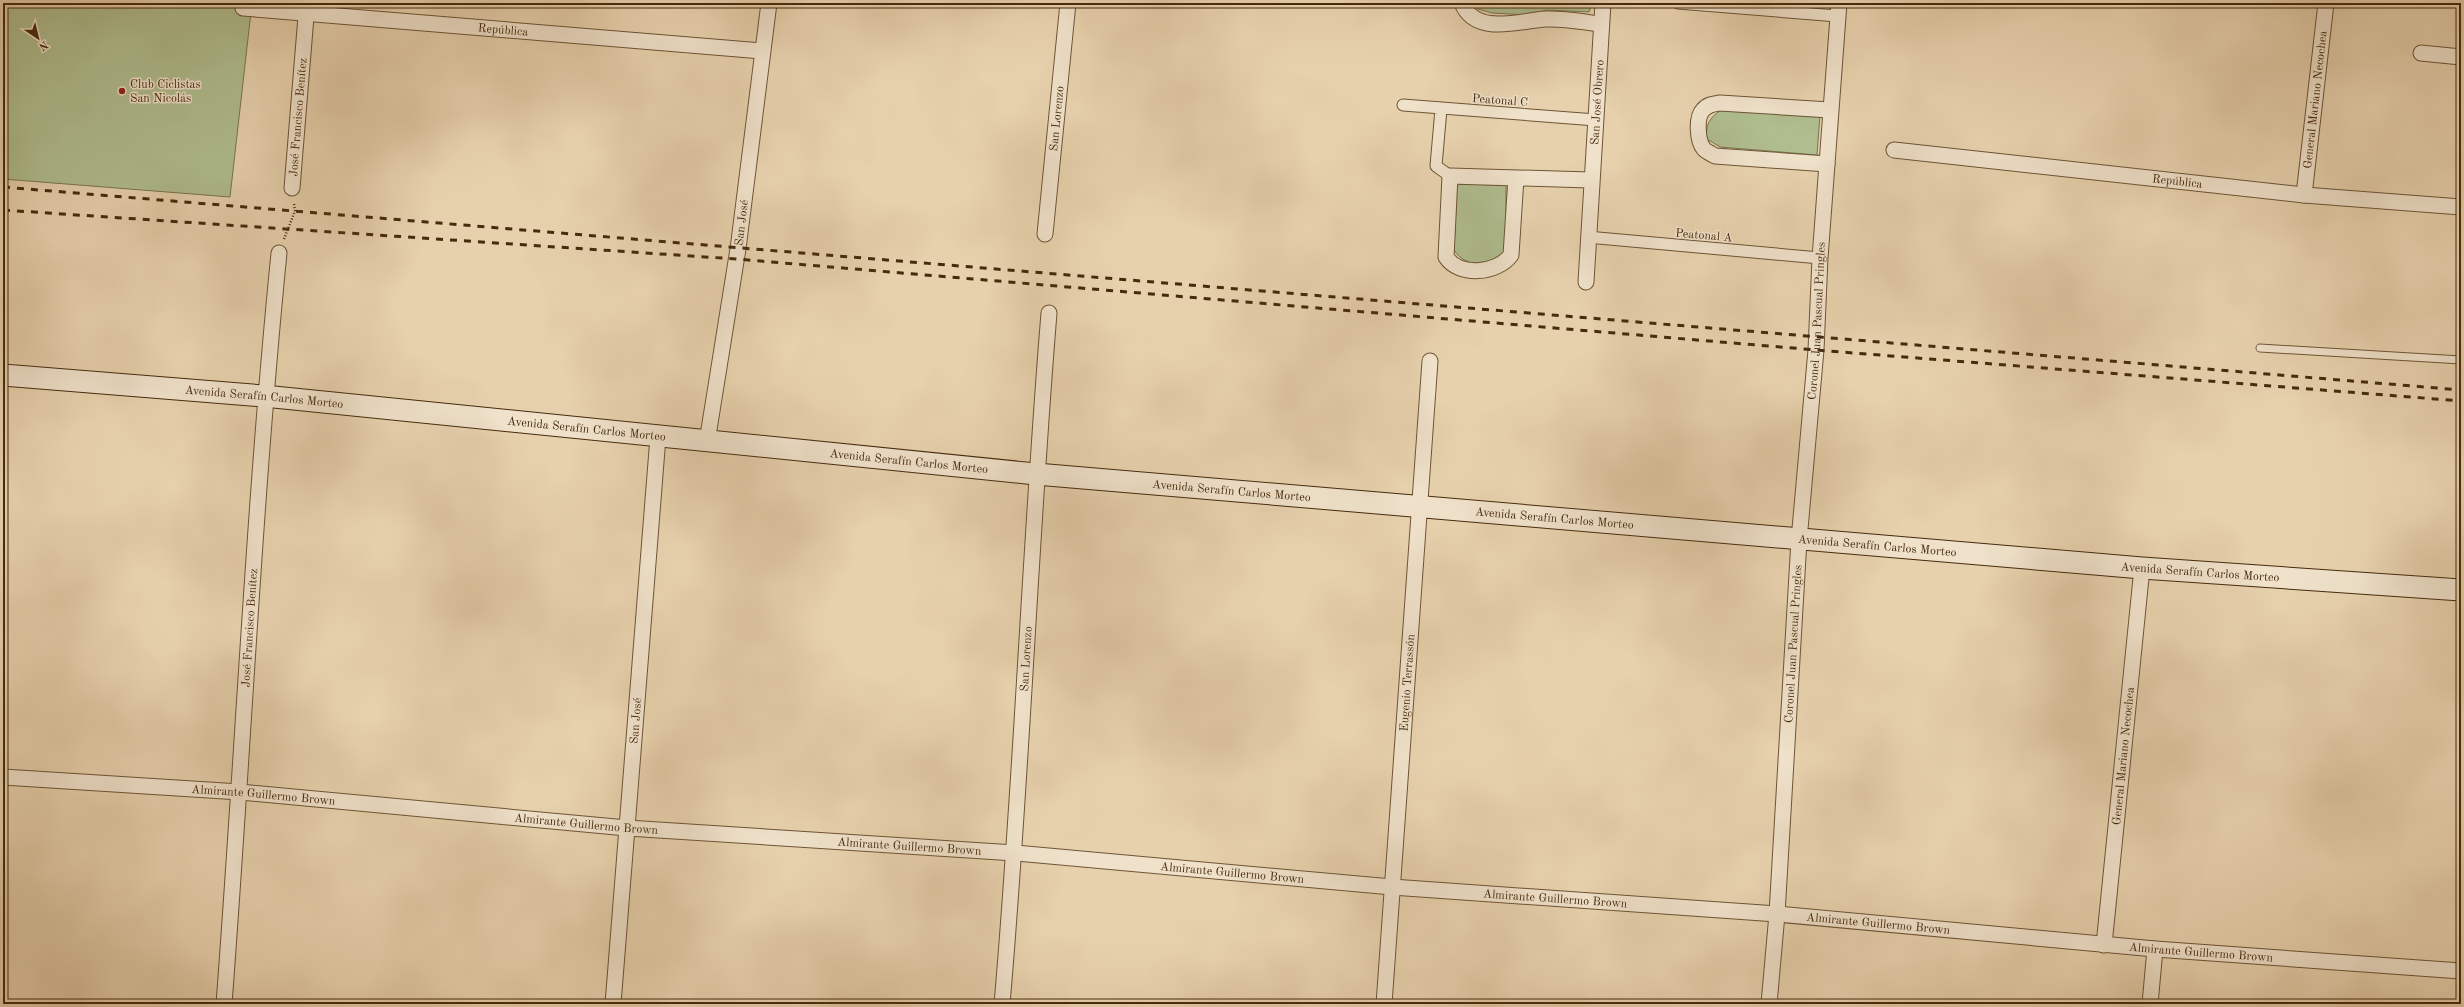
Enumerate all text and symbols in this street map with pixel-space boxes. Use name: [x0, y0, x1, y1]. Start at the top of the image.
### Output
north arrow: [18, 18, 58, 58]
street label: República: [477, 22, 529, 39]
street label: General Mariano Necochea: [2302, 30, 2330, 169]
text: N: [36, 38, 49, 52]
street label: José Francisco Benítez: [288, 58, 310, 177]
street label: San José Obrero: [1589, 59, 1607, 146]
place label: Club Ciclistas San Nicolás: [130, 79, 201, 105]
street label: San Lorenzo: [1048, 85, 1067, 152]
marker: Club Ciclistas San Nicolás: [117, 86, 127, 96]
street label: Peatonal C: [1471, 93, 1528, 109]
street label: República: [2151, 173, 2203, 191]
street label: San José: [733, 199, 751, 247]
street label: Peatonal A: [1675, 228, 1733, 244]
street label: Coronel Juan Pascual Pringles: [1807, 241, 1828, 400]
street label: Avenida Serafín Carlos Morteo: [184, 385, 344, 411]
street label: Avenida Serafín Carlos Morteo: [507, 416, 666, 444]
street label: Avenida Serafín Carlos Morteo: [829, 448, 989, 476]
street label: Avenida Serafín Carlos Morteo: [1152, 479, 1311, 504]
street label: Avenida Serafín Carlos Morteo: [1474, 506, 1634, 532]
street label: Avenida Serafín Carlos Morteo: [1797, 534, 1957, 559]
street label: Avenida Serafín Carlos Morteo: [2120, 561, 2280, 584]
street label: Coronel Juan Pascual Pringles: [1783, 564, 1805, 723]
street label: José Francisco Benítez: [240, 568, 260, 688]
street label: San Lorenzo: [1019, 626, 1035, 692]
street label: Eugenio Terrassón: [1399, 633, 1417, 732]
street label: General Mariano Necochea: [2111, 686, 2137, 826]
street label: San José: [629, 697, 644, 745]
street label: Almirante Guillermo Brown: [191, 784, 336, 808]
street label: Almirante Guillermo Brown: [513, 813, 659, 837]
street label: Almirante Guillermo Brown: [837, 837, 982, 858]
street label: Almirante Guillermo Brown: [1160, 861, 1305, 886]
street label: Almirante Guillermo Brown: [1483, 888, 1628, 911]
street label: Almirante Guillermo Brown: [1806, 912, 1951, 937]
street label: Almirante Guillermo Brown: [2128, 942, 2274, 964]

